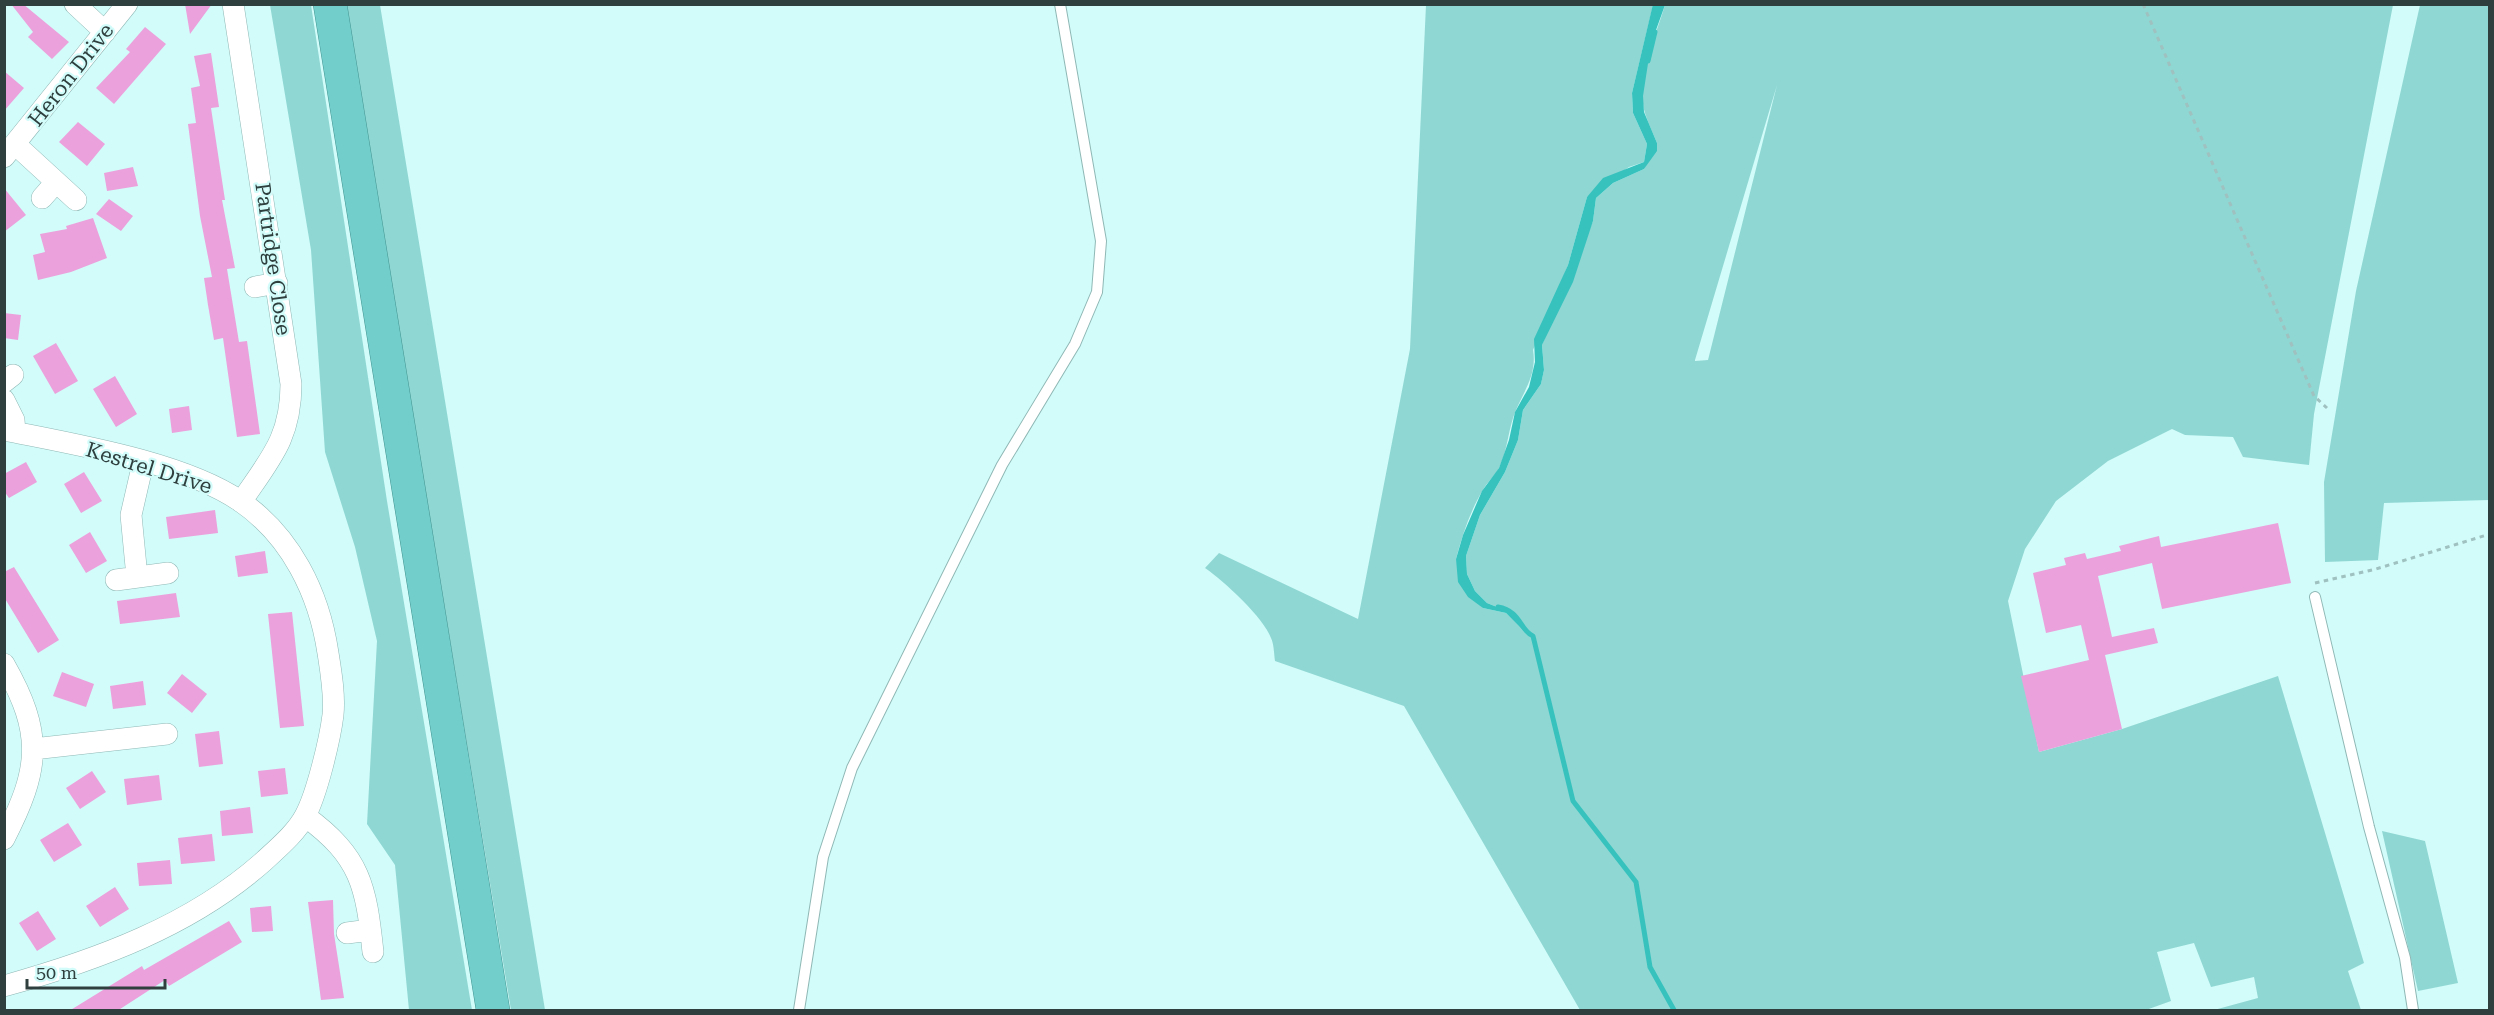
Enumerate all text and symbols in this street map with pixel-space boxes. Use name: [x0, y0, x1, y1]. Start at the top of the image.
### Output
street label: Heron Drive: [23, 19, 119, 131]
street label: Partridge Close: [250, 181, 296, 337]
street label: Kestrel Drive: [83, 437, 215, 499]
scale bar: [27, 952, 165, 990]
text: 50 m: [36, 962, 77, 983]

